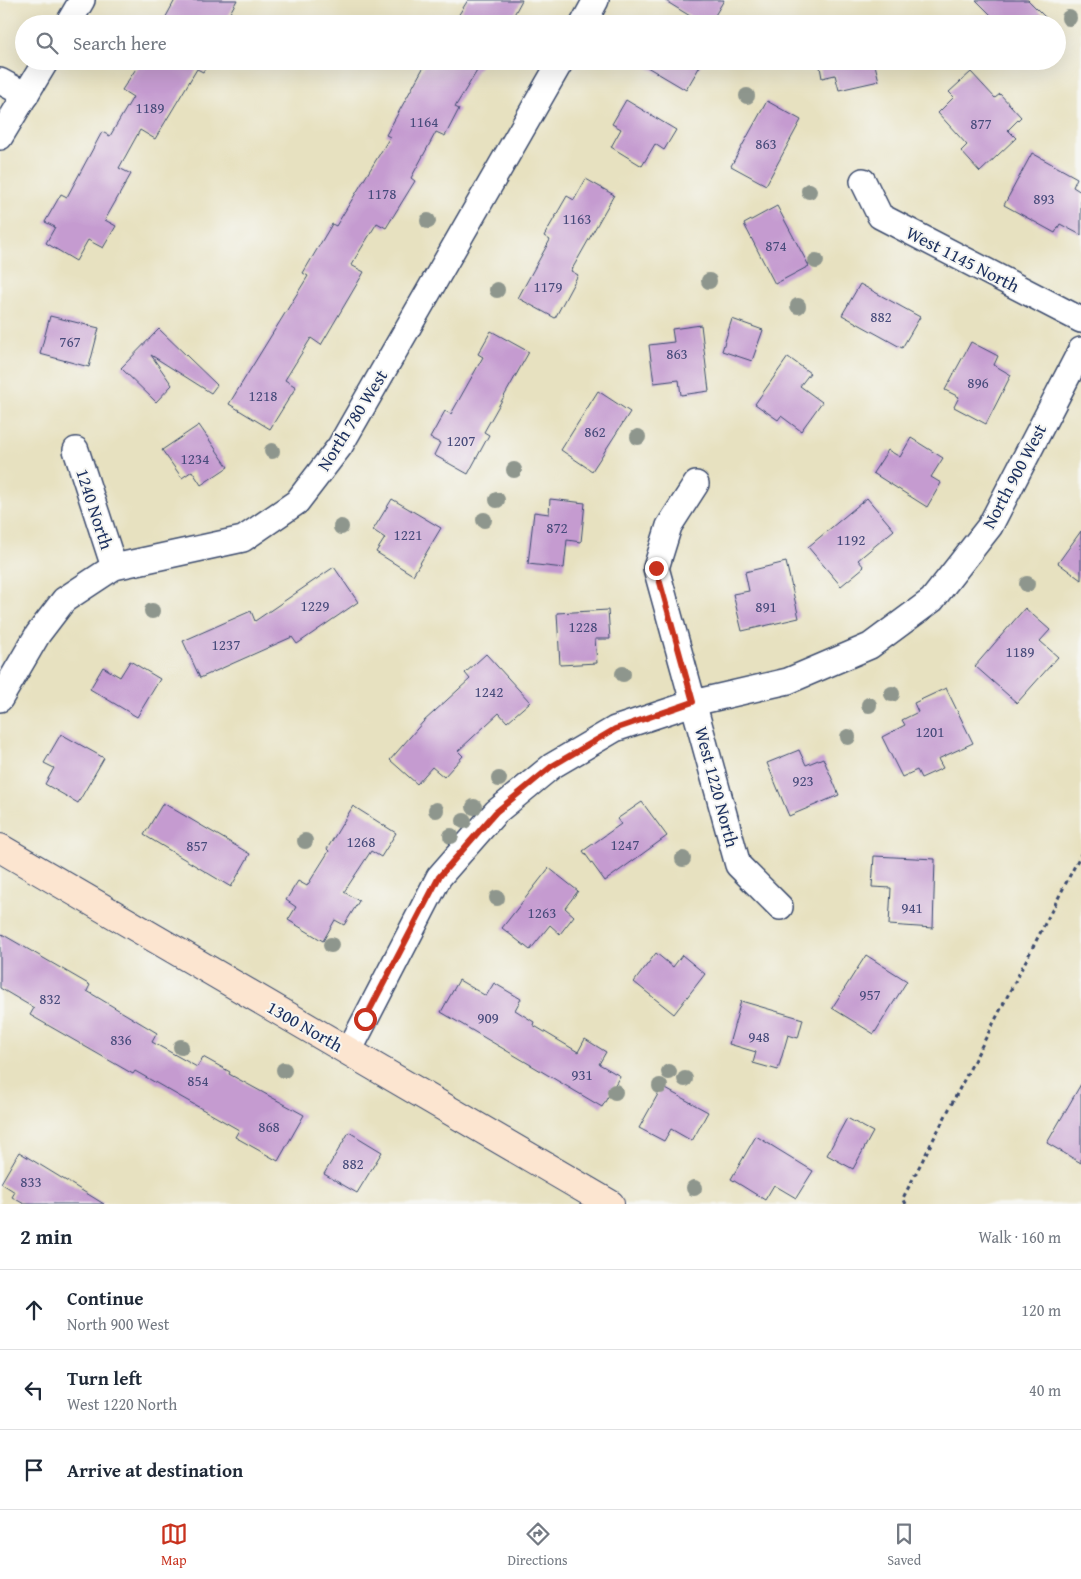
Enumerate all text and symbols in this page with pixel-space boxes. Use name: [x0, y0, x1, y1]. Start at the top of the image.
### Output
search box: [15, 15, 1066, 70]
icon: search: [33, 29, 61, 57]
text: Search here: [73, 29, 167, 57]
house number: 1189: [136, 97, 164, 118]
house number: 1164: [410, 111, 438, 132]
house number: 877: [970, 113, 992, 134]
house number: 863: [755, 133, 777, 154]
house number: 1178: [368, 183, 396, 204]
house number: 893: [1033, 188, 1055, 209]
house number: 1163: [563, 208, 591, 229]
street label: West 1145 North: [902, 219, 1024, 299]
house number: 874: [765, 235, 787, 256]
house number: 1179: [534, 276, 562, 297]
house number: 882: [870, 306, 892, 327]
house number: 767: [59, 331, 81, 352]
house number: 863: [666, 343, 688, 364]
street label: North 780 West: [310, 363, 394, 476]
house number: 896: [967, 372, 989, 393]
house number: 1218: [249, 385, 277, 406]
street label: North 900 West: [975, 418, 1053, 533]
house number: 862: [584, 421, 606, 442]
house number: 1207: [447, 430, 475, 451]
house number: 1234: [181, 448, 209, 469]
street label: 1240 North: [69, 465, 121, 553]
house number: 872: [546, 517, 568, 538]
house number: 1221: [394, 524, 422, 545]
house number: 1192: [837, 529, 865, 550]
route end: [645, 557, 668, 580]
house number: 1229: [301, 595, 329, 616]
house number: 891: [755, 596, 777, 617]
house number: 1228: [569, 616, 597, 637]
house number: 1237: [212, 634, 240, 655]
house number: 1189: [1006, 641, 1034, 662]
house number: 1242: [475, 681, 503, 702]
house number: 1201: [916, 721, 944, 742]
street label: West 1220 North: [688, 724, 746, 850]
house number: 923: [792, 770, 814, 791]
house number: 1268: [347, 831, 375, 852]
house number: 1247: [611, 834, 639, 855]
house number: 857: [186, 835, 208, 856]
house number: 941: [901, 897, 923, 918]
house number: 1263: [528, 902, 556, 923]
house number: 957: [859, 984, 881, 1005]
house number: 832: [39, 988, 61, 1009]
street label: 1300 North: [262, 993, 348, 1059]
house number: 909: [477, 1007, 499, 1028]
route start: [354, 1008, 377, 1031]
house number: 948: [748, 1026, 770, 1047]
house number: 836: [110, 1029, 132, 1050]
house number: 931: [571, 1064, 593, 1085]
house number: 854: [187, 1070, 209, 1091]
house number: 868: [258, 1116, 280, 1137]
house number: 882: [342, 1153, 364, 1174]
house number: 833: [20, 1171, 42, 1192]
text: 2 min: [20, 1221, 72, 1252]
text: Walk · 160 m: [978, 1225, 1061, 1249]
text: Continue: [67, 1284, 144, 1312]
icon: ahead: [20, 1296, 48, 1324]
text: 120 m: [1021, 1298, 1061, 1322]
text: North 900 West: [67, 1312, 170, 1336]
text: Turn left: [67, 1364, 142, 1392]
icon: left: [20, 1376, 48, 1404]
text: 40 m: [1029, 1378, 1061, 1402]
text: West 1220 North: [67, 1392, 177, 1416]
icon: arrive: [20, 1456, 48, 1484]
text: Arrive at destination: [67, 1456, 243, 1484]
tab: Map: [160, 1520, 188, 1570]
tab: Directions: [507, 1520, 568, 1570]
tab: Saved: [887, 1520, 921, 1570]

